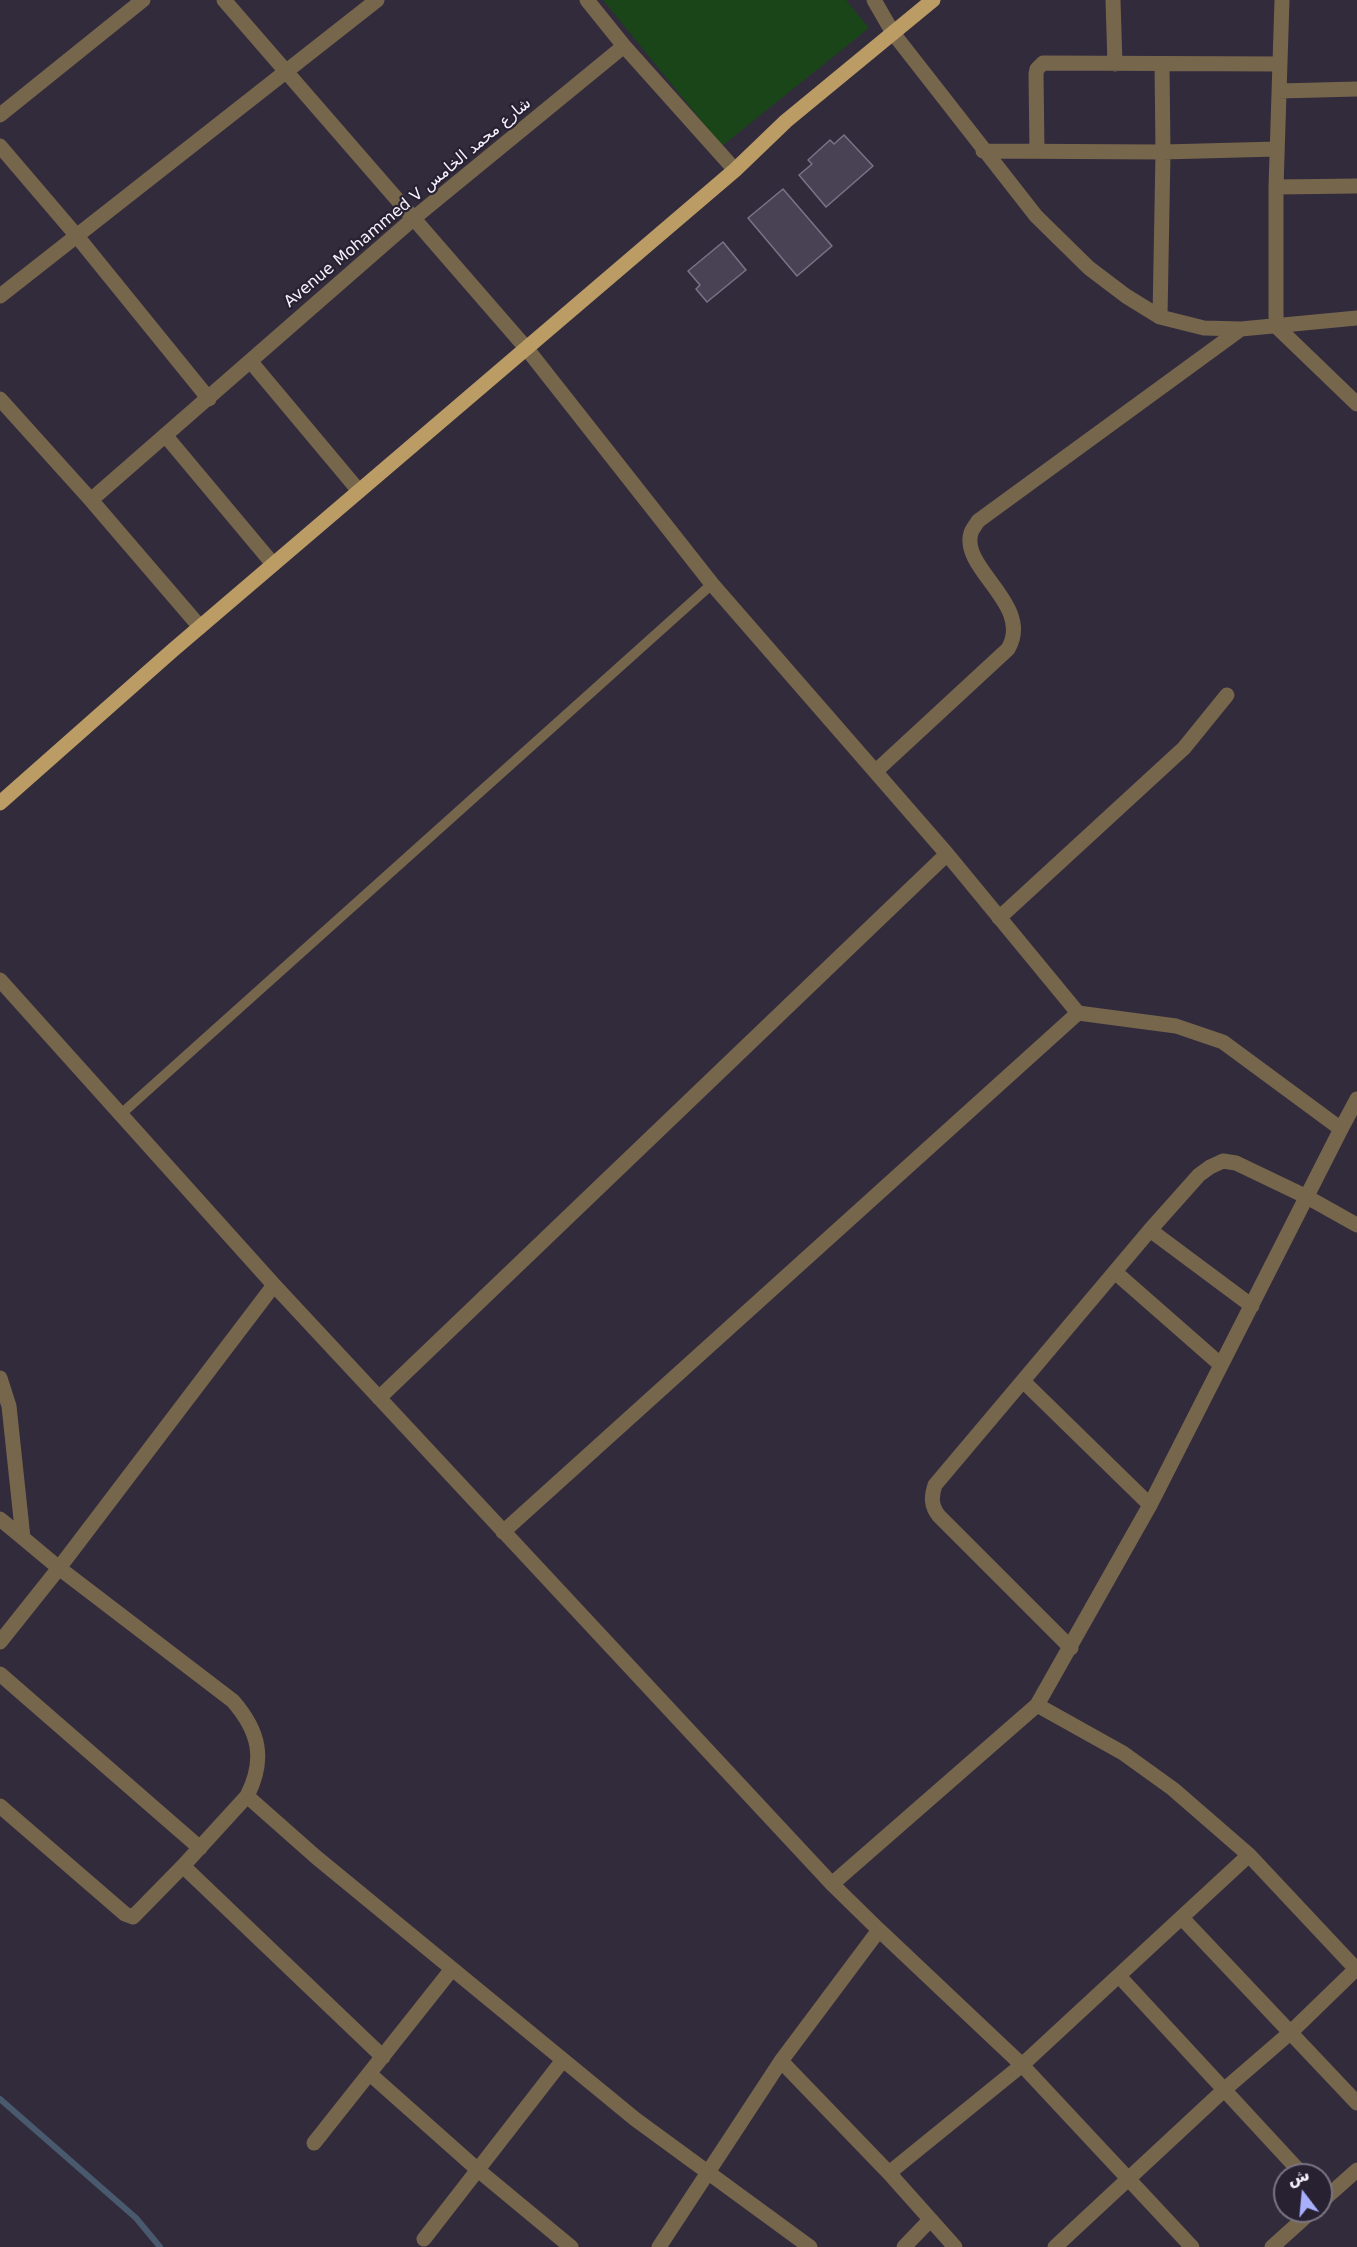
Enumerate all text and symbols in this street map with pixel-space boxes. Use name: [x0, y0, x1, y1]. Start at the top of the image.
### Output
street label: Avenue Mohammed V شارع محمد الخامس: [281, 94, 535, 312]
north arrow: [1273, 2163, 1333, 2223]
text: ش: [1285, 2165, 1312, 2189]

